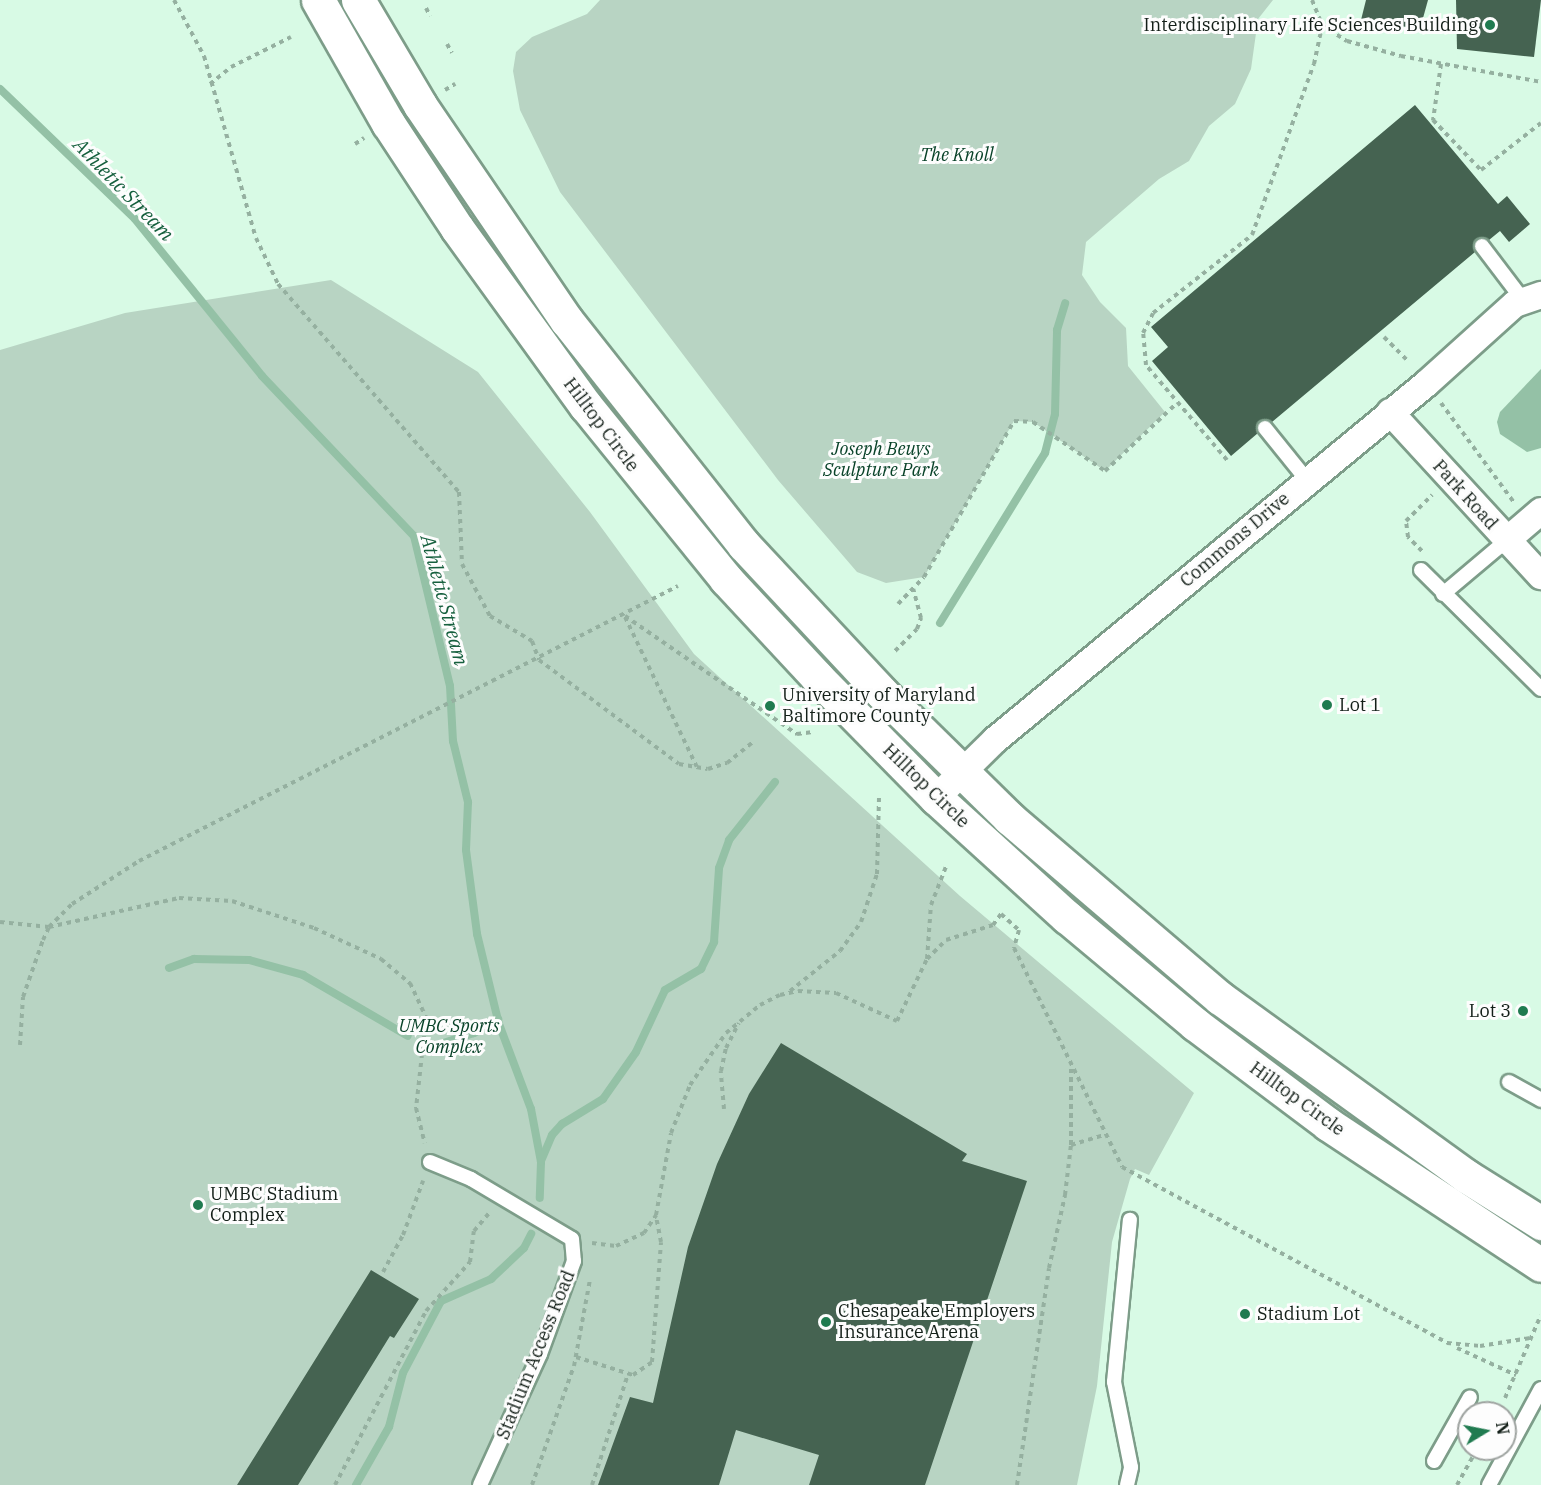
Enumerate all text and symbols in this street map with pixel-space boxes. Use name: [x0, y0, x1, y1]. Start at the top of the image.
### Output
place label: Interdisciplinary Life Sciences Building: [1144, 14, 1478, 36]
marker: Interdisciplinary Life Sciences Building: [1483, 18, 1497, 32]
water label: Athletic Stream: [69, 132, 179, 246]
park label: The Knoll: [920, 144, 994, 166]
street label: Hilltop Circle: [559, 374, 643, 476]
park label: Joseph Beuys Sculpture Park: [823, 439, 939, 482]
street label: Park Road: [1428, 456, 1502, 534]
street label: Commons Drive: [1176, 488, 1294, 592]
water label: Athletic Stream: [416, 532, 474, 668]
place label: University of Maryland Baltimore County: [782, 685, 976, 728]
place label: Lot 1: [1339, 694, 1381, 716]
marker: Lot 1: [1320, 698, 1334, 712]
marker: University of Maryland Baltimore County: [763, 699, 777, 713]
street label: Hilltop Circle: [878, 739, 974, 833]
place label: Lot 3: [1469, 1000, 1511, 1022]
marker: Lot 3: [1516, 1004, 1530, 1018]
park label: UMBC Sports Complex: [398, 1016, 500, 1058]
street label: Hilltop Circle: [1245, 1057, 1349, 1141]
place label: UMBC Stadium Complex: [210, 1184, 339, 1226]
marker: UMBC Stadium Complex: [191, 1198, 205, 1212]
street label: Stadium Access Road: [492, 1267, 580, 1443]
place label: Chesapeake Employers Insurance Arena: [838, 1301, 1035, 1344]
place label: Stadium Lot: [1257, 1303, 1360, 1325]
marker: Stadium Lot: [1238, 1307, 1252, 1321]
marker: Chesapeake Employers Insurance Arena: [819, 1315, 833, 1329]
north arrow: [1457, 1401, 1517, 1461]
text: N: [1492, 1420, 1514, 1436]

